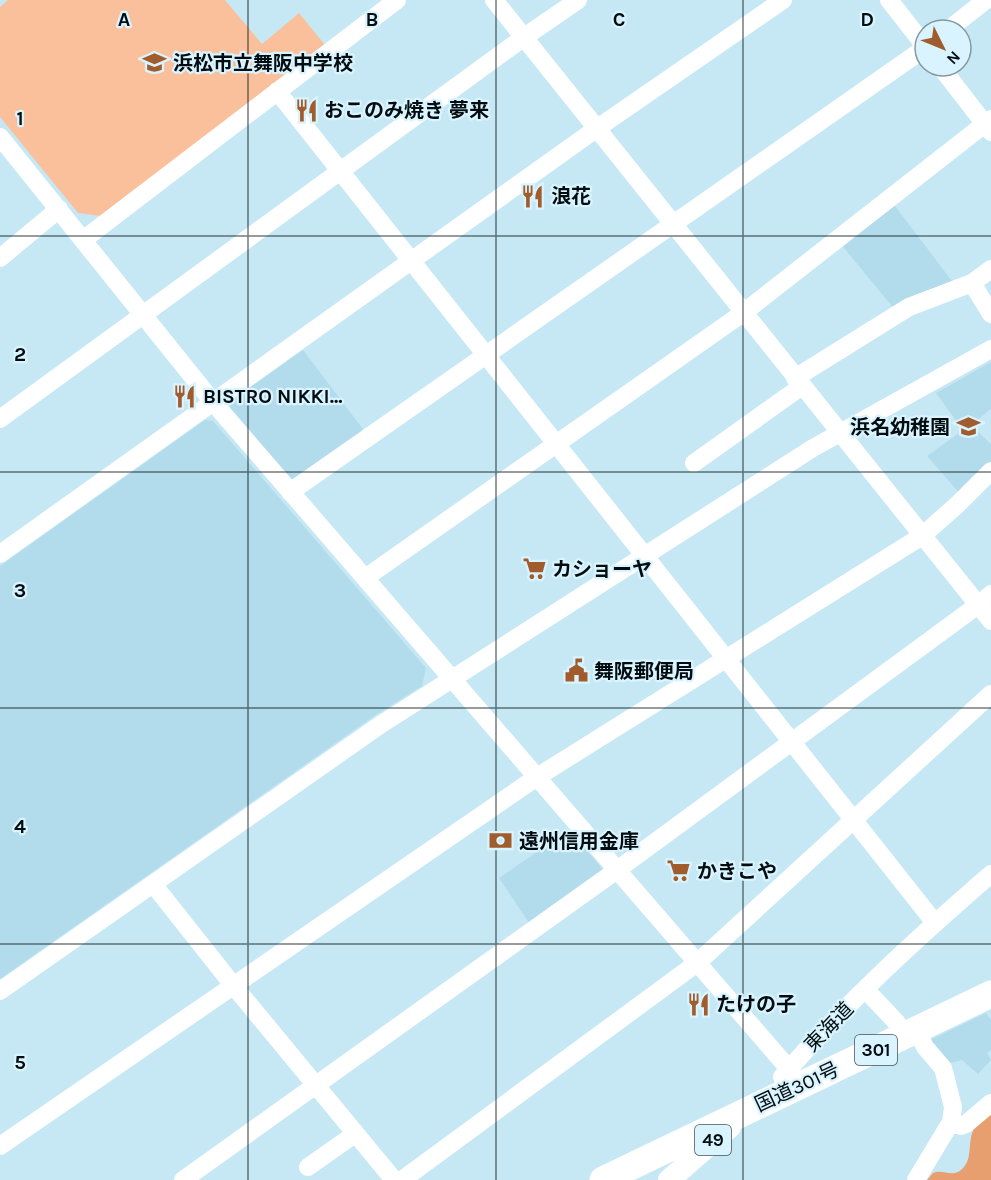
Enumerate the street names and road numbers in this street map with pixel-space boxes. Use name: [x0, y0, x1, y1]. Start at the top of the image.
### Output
street label: 東海道: [800, 997, 858, 1057]
road number: 301: [855, 1035, 897, 1065]
street label: 国道301号: [751, 1057, 843, 1117]
road number: 49: [695, 1125, 731, 1155]

